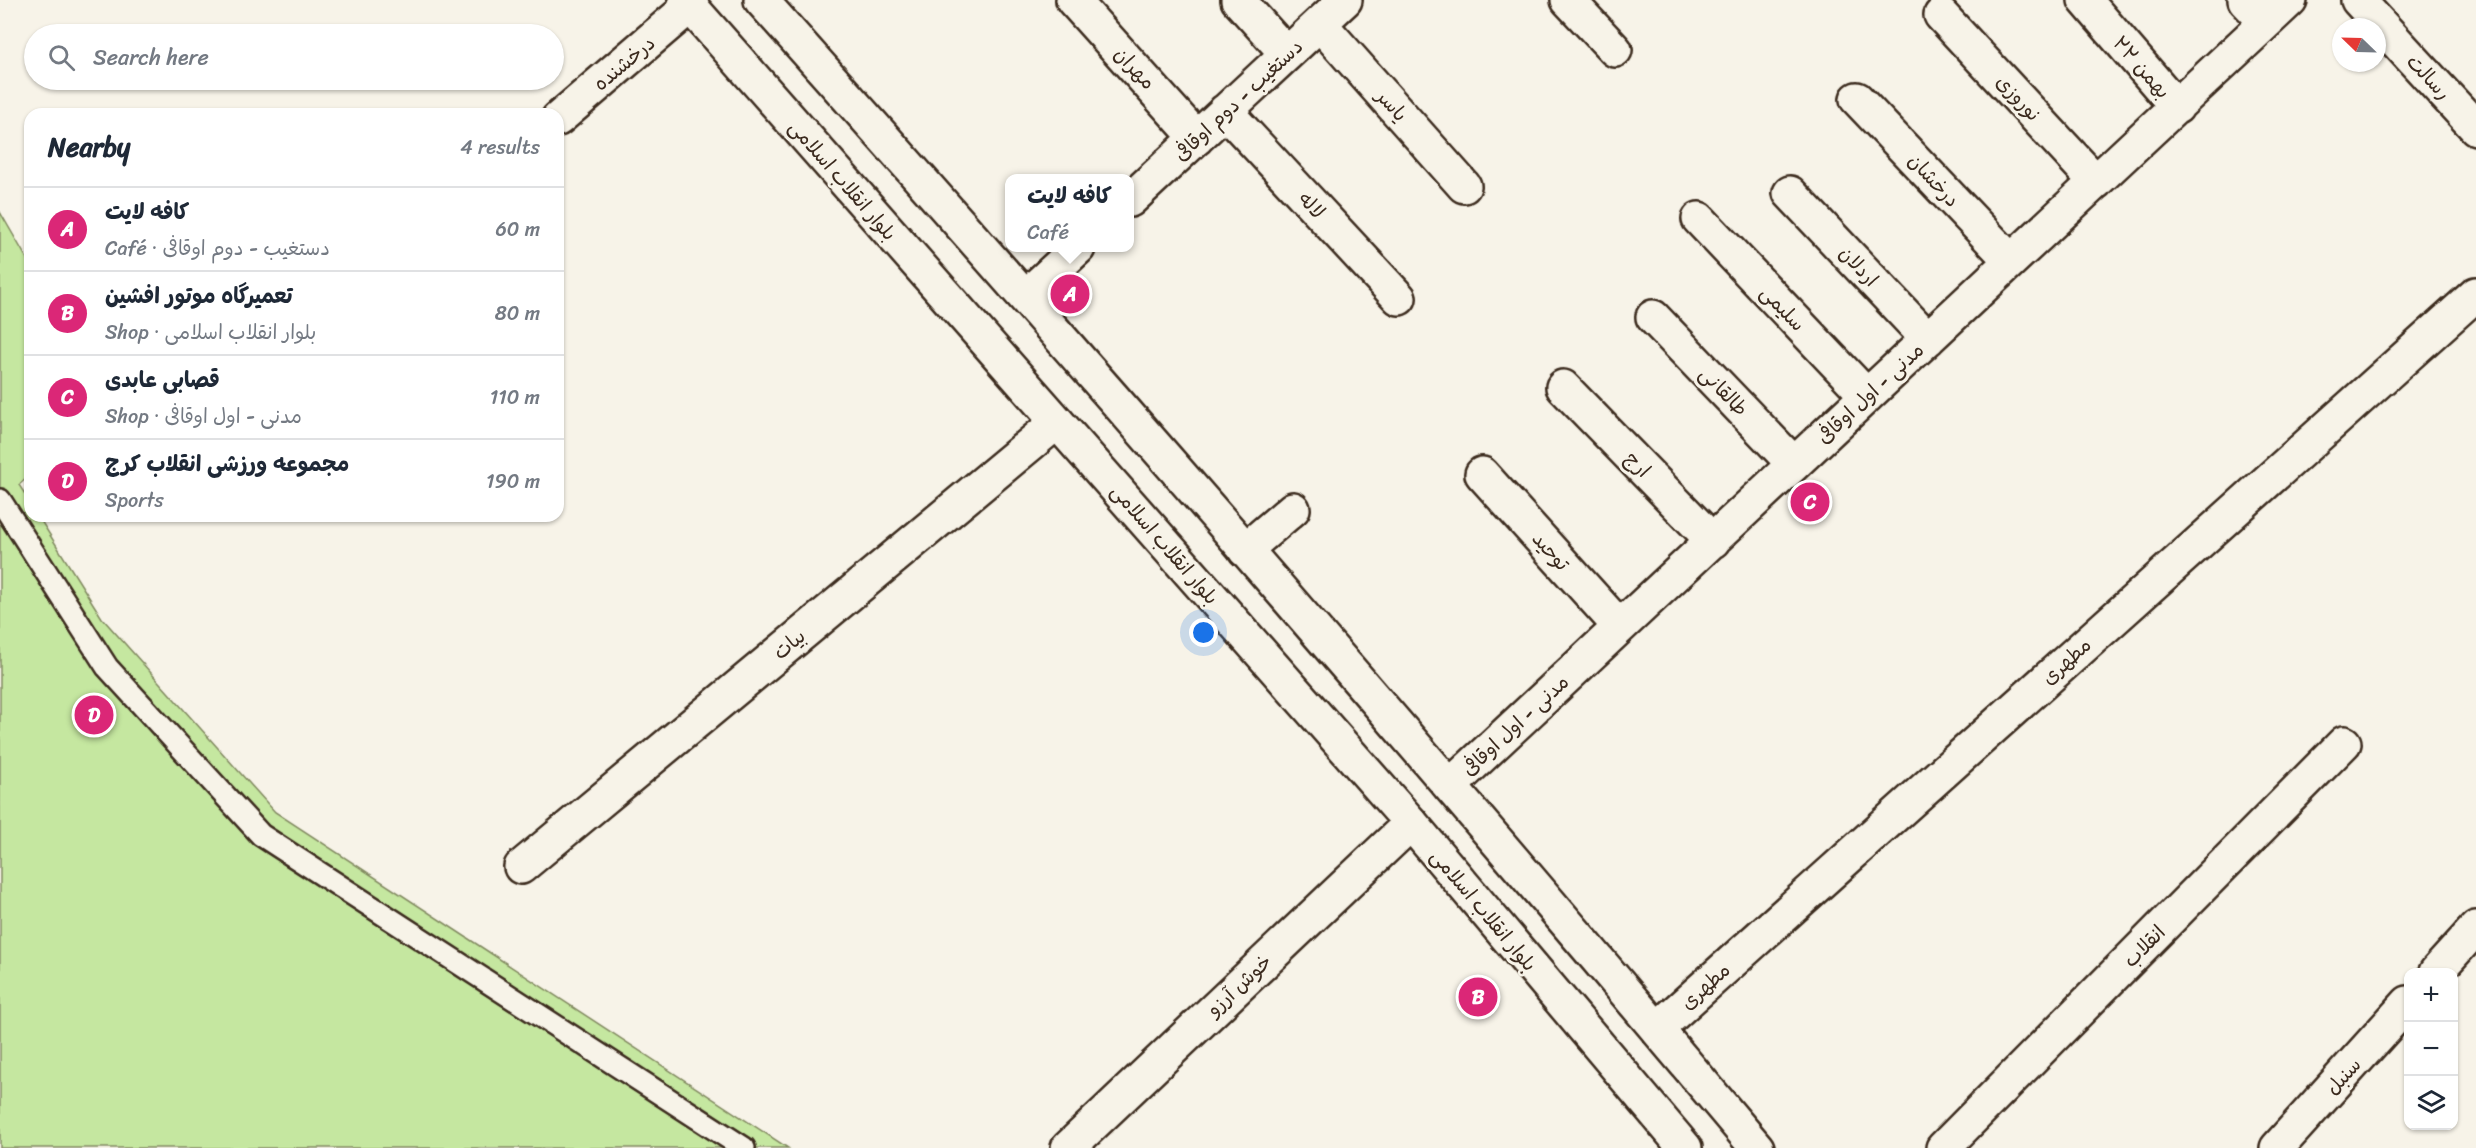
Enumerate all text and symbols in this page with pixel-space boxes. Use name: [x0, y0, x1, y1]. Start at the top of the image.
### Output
north arrow: [2332, 18, 2386, 72]
search box: [24, 24, 564, 90]
street label: درخشنده: [585, 27, 663, 100]
street label: ۲۲ بهمن: [2104, 27, 2180, 107]
street label: دستغیب - دوم اوقافی: [1165, 30, 1312, 170]
text: Search here: [93, 38, 209, 77]
street label: مهران: [1105, 38, 1164, 98]
icon: search: [45, 41, 78, 74]
street label: رسالت: [2398, 46, 2460, 109]
street label: نوروزی: [1987, 66, 2050, 131]
street label: یاسر: [1366, 79, 1416, 130]
street label: بلوار انقلاب اسلامی: [780, 112, 906, 249]
text: Nearby: [48, 124, 130, 170]
text: 4 results: [460, 130, 540, 165]
street label: درخشان: [1899, 145, 1968, 216]
popup: [1005, 174, 1134, 252]
text: کافه لایت: [1027, 176, 1112, 215]
street label: لاله: [1289, 183, 1334, 228]
text: کافه لایت: [105, 192, 189, 231]
text: A: [61, 212, 74, 247]
text: 60 m: [495, 212, 540, 247]
text: Café: [1027, 215, 1069, 250]
text: Café · دستغیب - دوم اوقافی: [105, 231, 330, 266]
street label: اردلان: [1830, 237, 1887, 295]
pin: A: [1050, 272, 1090, 316]
text: تعمیرگاه موتور افشین: [105, 276, 293, 315]
street label: سلیمی: [1751, 277, 1814, 340]
text: B: [61, 296, 74, 331]
text: 80 m: [495, 296, 540, 331]
text: Shop · بلوار انقلاب اسلامی: [105, 315, 316, 350]
street label: مدنی - اول اوقافی: [1808, 334, 1932, 453]
street label: طالقانی: [1690, 358, 1757, 425]
text: قصابی عابدی: [105, 360, 220, 399]
text: C: [61, 380, 74, 415]
text: 110 m: [490, 380, 540, 415]
text: Shop · مدنی - اول اوقافی: [105, 399, 302, 434]
street label: ارج: [1616, 443, 1660, 486]
text: مجموعه ورزشی انقلاب کرج: [105, 444, 349, 483]
text: D: [62, 464, 73, 499]
text: 190 m: [486, 464, 540, 499]
street label: بلوار انقلاب اسلامی: [1102, 476, 1228, 613]
pin: C: [1790, 480, 1830, 524]
text: Sports: [105, 483, 164, 518]
street label: توحید: [1523, 523, 1579, 580]
your location: [1189, 618, 1218, 647]
street label: بیات: [765, 620, 814, 669]
street label: مطهری: [2033, 629, 2100, 694]
street label: مدنی - اول اوقافی: [1453, 666, 1577, 785]
pin: D: [74, 692, 113, 738]
street label: بلوار انقلاب اسلامی: [1421, 841, 1546, 980]
street label: انقلاب: [2115, 917, 2174, 976]
street label: خوش آرزو: [1197, 945, 1280, 1027]
street label: مطهری: [1672, 954, 1739, 1019]
map controls: [2404, 968, 2458, 1130]
button: +: [2404, 968, 2458, 1022]
pin: B: [1458, 974, 1498, 1020]
button: −: [2404, 1022, 2458, 1076]
street label: سنبل: [2316, 1049, 2370, 1104]
button: layers: [2404, 1076, 2458, 1130]

